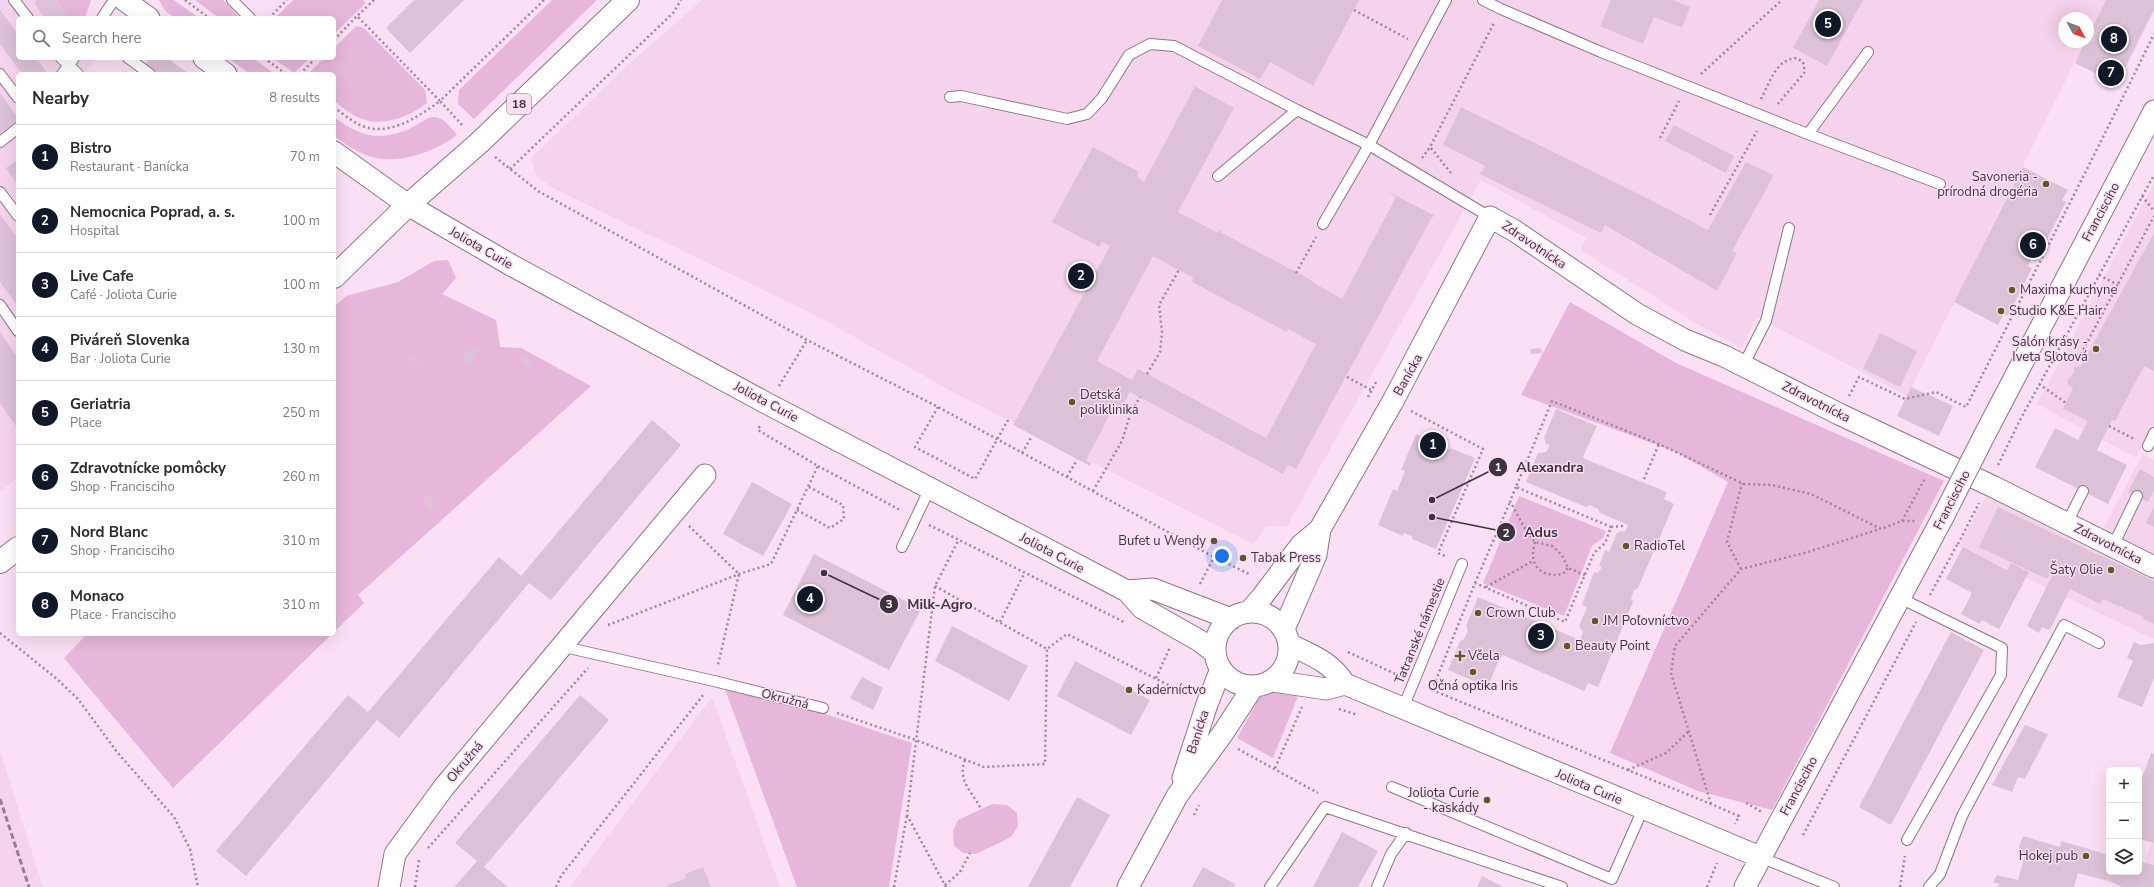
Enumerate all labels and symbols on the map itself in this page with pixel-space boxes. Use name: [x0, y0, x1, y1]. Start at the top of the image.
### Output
pin: 5: [1815, 9, 1841, 39]
north arrow: [2058, 12, 2094, 48]
pin: 8: [2101, 24, 2127, 54]
pin: 7: [2098, 58, 2124, 88]
road number: 18: [507, 94, 531, 114]
place label: Savoneria - prírodná drogéria: [1937, 168, 2038, 201]
marker: Savoneria - prírodná drogéria: [2041, 179, 2051, 189]
street label: Francisciho: [2078, 179, 2124, 245]
street label: Zdravotnícka: [1498, 217, 1570, 273]
street label: Joliota Curie: [445, 222, 516, 274]
pin: 6: [2020, 230, 2046, 260]
pin: 2: [1068, 261, 1094, 291]
place label: Maxima kuchyne: [2020, 281, 2117, 299]
marker: Maxima kuchyne: [2007, 285, 2017, 295]
place label: Studio K&E Hair: [2009, 302, 2103, 320]
marker: Studio K&E Hair: [1996, 306, 2006, 316]
place label: Salón krásy - Iveta Slotová: [2012, 333, 2088, 366]
marker: Salón krásy - Iveta Slotová: [2091, 344, 2101, 354]
street label: Banícka: [1389, 351, 1427, 399]
street label: Joliota Curie: [730, 377, 802, 427]
street label: Zdravotnícka: [1779, 377, 1853, 427]
place label: Detská poliklinika: [1080, 386, 1139, 419]
marker: Detská poliklinika: [1067, 397, 1077, 407]
pin: 1: [1420, 430, 1446, 460]
callout: Alexandra: [1488, 454, 1592, 480]
text: Alexandra: [1516, 458, 1584, 477]
text: 1: [1494, 459, 1502, 475]
street label: Francisciho: [1929, 467, 1975, 533]
callout: Adus: [1496, 519, 1566, 545]
street label: Zdravotnícka: [2071, 519, 2145, 569]
text: Adus: [1524, 523, 1558, 542]
text: 2: [1502, 525, 1510, 541]
street label: Joliota Curie: [1016, 528, 1088, 578]
place label: Bufet u Wendy: [1118, 532, 1206, 550]
marker: Bufet u Wendy: [1209, 536, 1219, 546]
place label: RadioTel: [1634, 537, 1685, 555]
marker: RadioTel: [1621, 541, 1631, 551]
your location: [1212, 546, 1232, 566]
place label: Tabak Press: [1251, 549, 1321, 567]
marker: Tabak Press: [1238, 553, 1248, 563]
place label: Šaty Olie: [2050, 560, 2103, 579]
marker: Šaty Olie: [2106, 565, 2116, 575]
street label: Tatranské námestie: [1390, 575, 1450, 687]
pin: 4: [797, 584, 823, 614]
callout: Milk-Agro: [879, 591, 980, 617]
text: Milk-Agro: [907, 595, 973, 614]
text: 3: [885, 596, 893, 612]
place label: Crown Club: [1486, 604, 1556, 622]
marker: Crown Club: [1473, 608, 1483, 618]
place label: JM Poľovníctvo: [1602, 612, 1689, 630]
marker: JM Poľovníctvo: [1590, 616, 1600, 626]
pin: 3: [1528, 621, 1554, 651]
place label: Beauty Point: [1575, 637, 1650, 655]
marker: Beauty Point: [1562, 641, 1572, 651]
place label: Včela: [1467, 647, 1500, 665]
marker: Včela: [1455, 651, 1465, 661]
marker: Očná optika Iris: [1468, 667, 1478, 677]
place label: Očná optika Iris: [1428, 677, 1518, 695]
place label: Kaderníctvo: [1137, 681, 1206, 699]
street label: Okružná: [759, 684, 811, 714]
marker: Kaderníctvo: [1124, 685, 1134, 695]
street label: Banícka: [1182, 708, 1214, 756]
street label: Okružná: [442, 738, 488, 786]
street label: Francisciho: [1776, 753, 1822, 819]
street label: Joliota Curie: [1552, 765, 1625, 809]
place label: Joliota Curie - kaskády: [1407, 784, 1479, 817]
marker: Joliota Curie - kaskády: [1482, 795, 1492, 805]
place label: Hokej pub: [2019, 847, 2078, 865]
marker: Hokej pub: [2081, 851, 2091, 861]

